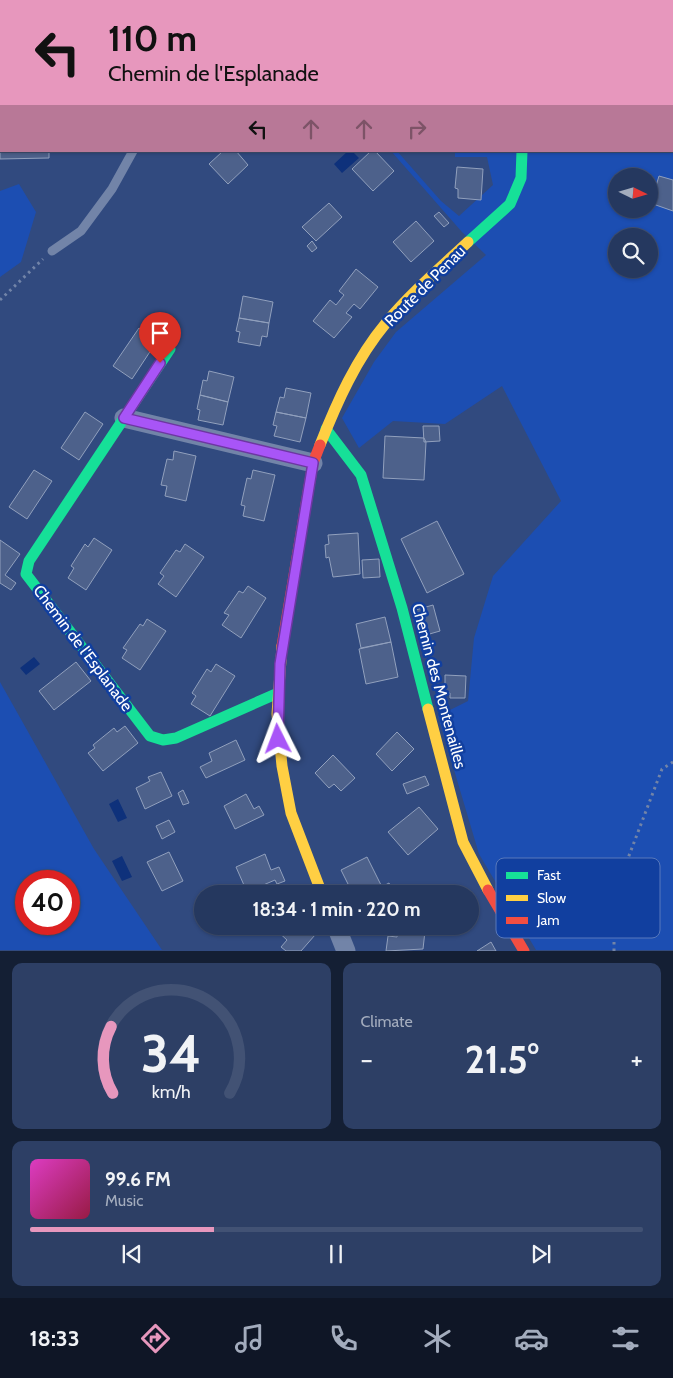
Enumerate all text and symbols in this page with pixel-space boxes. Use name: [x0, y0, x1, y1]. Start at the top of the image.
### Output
text: 110 m: [108, 17, 197, 60]
icon: left: [25, 20, 90, 85]
text: Chemin de l'Esplanade: [108, 60, 319, 87]
icon: left: [244, 115, 272, 143]
icon: ahead: [297, 115, 325, 143]
icon: ahead: [350, 115, 378, 143]
icon: right: [403, 115, 431, 143]
north arrow: [608, 168, 658, 218]
map controls: [608, 168, 658, 278]
button: search: [608, 228, 658, 278]
street label: Route de Penau: [381, 242, 469, 330]
pin: [139, 312, 181, 363]
icon: arrive: [146, 319, 174, 347]
street label: Chemin de l'Esplanade: [29, 581, 137, 715]
street label: Chemin des Montenailles: [408, 601, 470, 771]
position arrow: [251, 712, 303, 764]
legend: [496, 858, 660, 938]
text: Fast: [537, 866, 561, 884]
speed limit sign: 40: [15, 870, 80, 935]
text: Slow: [537, 889, 566, 907]
text: 18:34 · 1 min · 220 m: [253, 898, 420, 921]
text: Jam: [536, 911, 559, 929]
text: Climate: [361, 1012, 413, 1031]
text: 34: [141, 1022, 201, 1085]
text: 21.5°: [465, 1036, 539, 1083]
text: −: [361, 1042, 373, 1076]
text: +: [631, 1042, 643, 1076]
text: km/h: [152, 1081, 191, 1102]
text: 99.6 FM: [105, 1168, 171, 1191]
text: Music: [105, 1191, 143, 1210]
icon: previous: [118, 1240, 146, 1268]
icon: pause: [322, 1240, 350, 1268]
icon: next: [527, 1240, 555, 1268]
icon: directions: [138, 1321, 173, 1356]
icon: music: [232, 1321, 267, 1356]
icon: phone: [326, 1321, 361, 1356]
icon: climate: [420, 1321, 455, 1356]
icon: car: [514, 1321, 549, 1356]
icon: filters: [608, 1321, 643, 1356]
text: 18:33: [29, 1325, 80, 1352]

